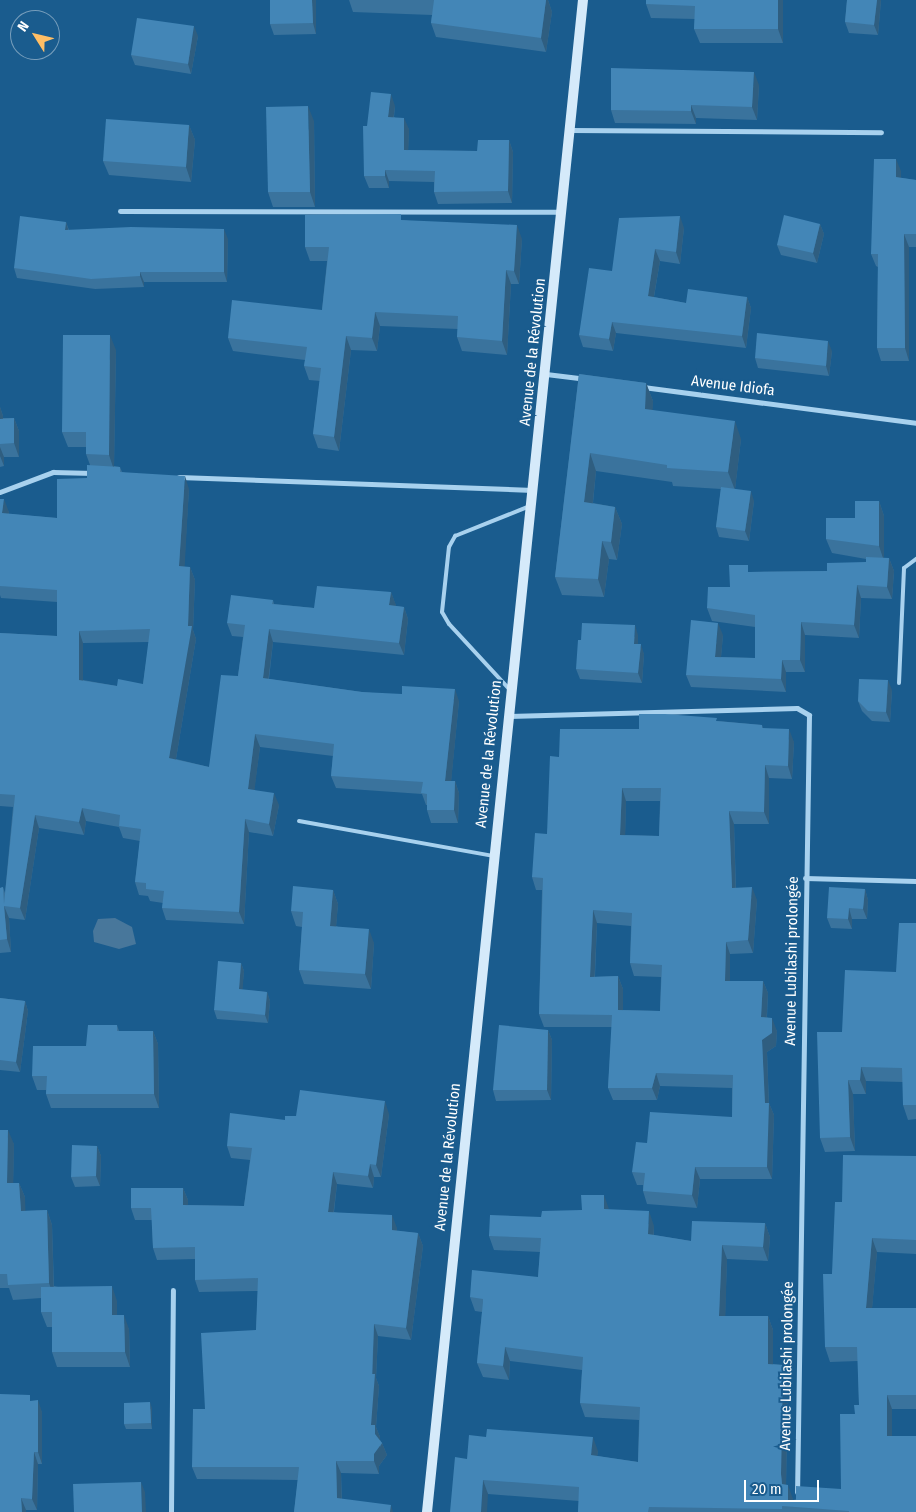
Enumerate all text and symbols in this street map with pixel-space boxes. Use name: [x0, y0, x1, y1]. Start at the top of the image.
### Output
north arrow: [10, 10, 60, 60]
text: N: [14, 18, 33, 35]
street label: Avenue de la Révolution: [516, 277, 550, 427]
street label: Avenue Idiofa: [690, 372, 776, 400]
street label: Avenue de la Révolution: [472, 679, 506, 829]
street label: Avenue Lubilashi prolongée: [782, 876, 802, 1046]
street label: Avenue de la Révolution: [431, 1082, 465, 1232]
street label: Avenue Lubilashi prolongée: [777, 1281, 797, 1451]
scale bar: [746, 1470, 821, 1502]
text: 20 m: [752, 1480, 782, 1498]

